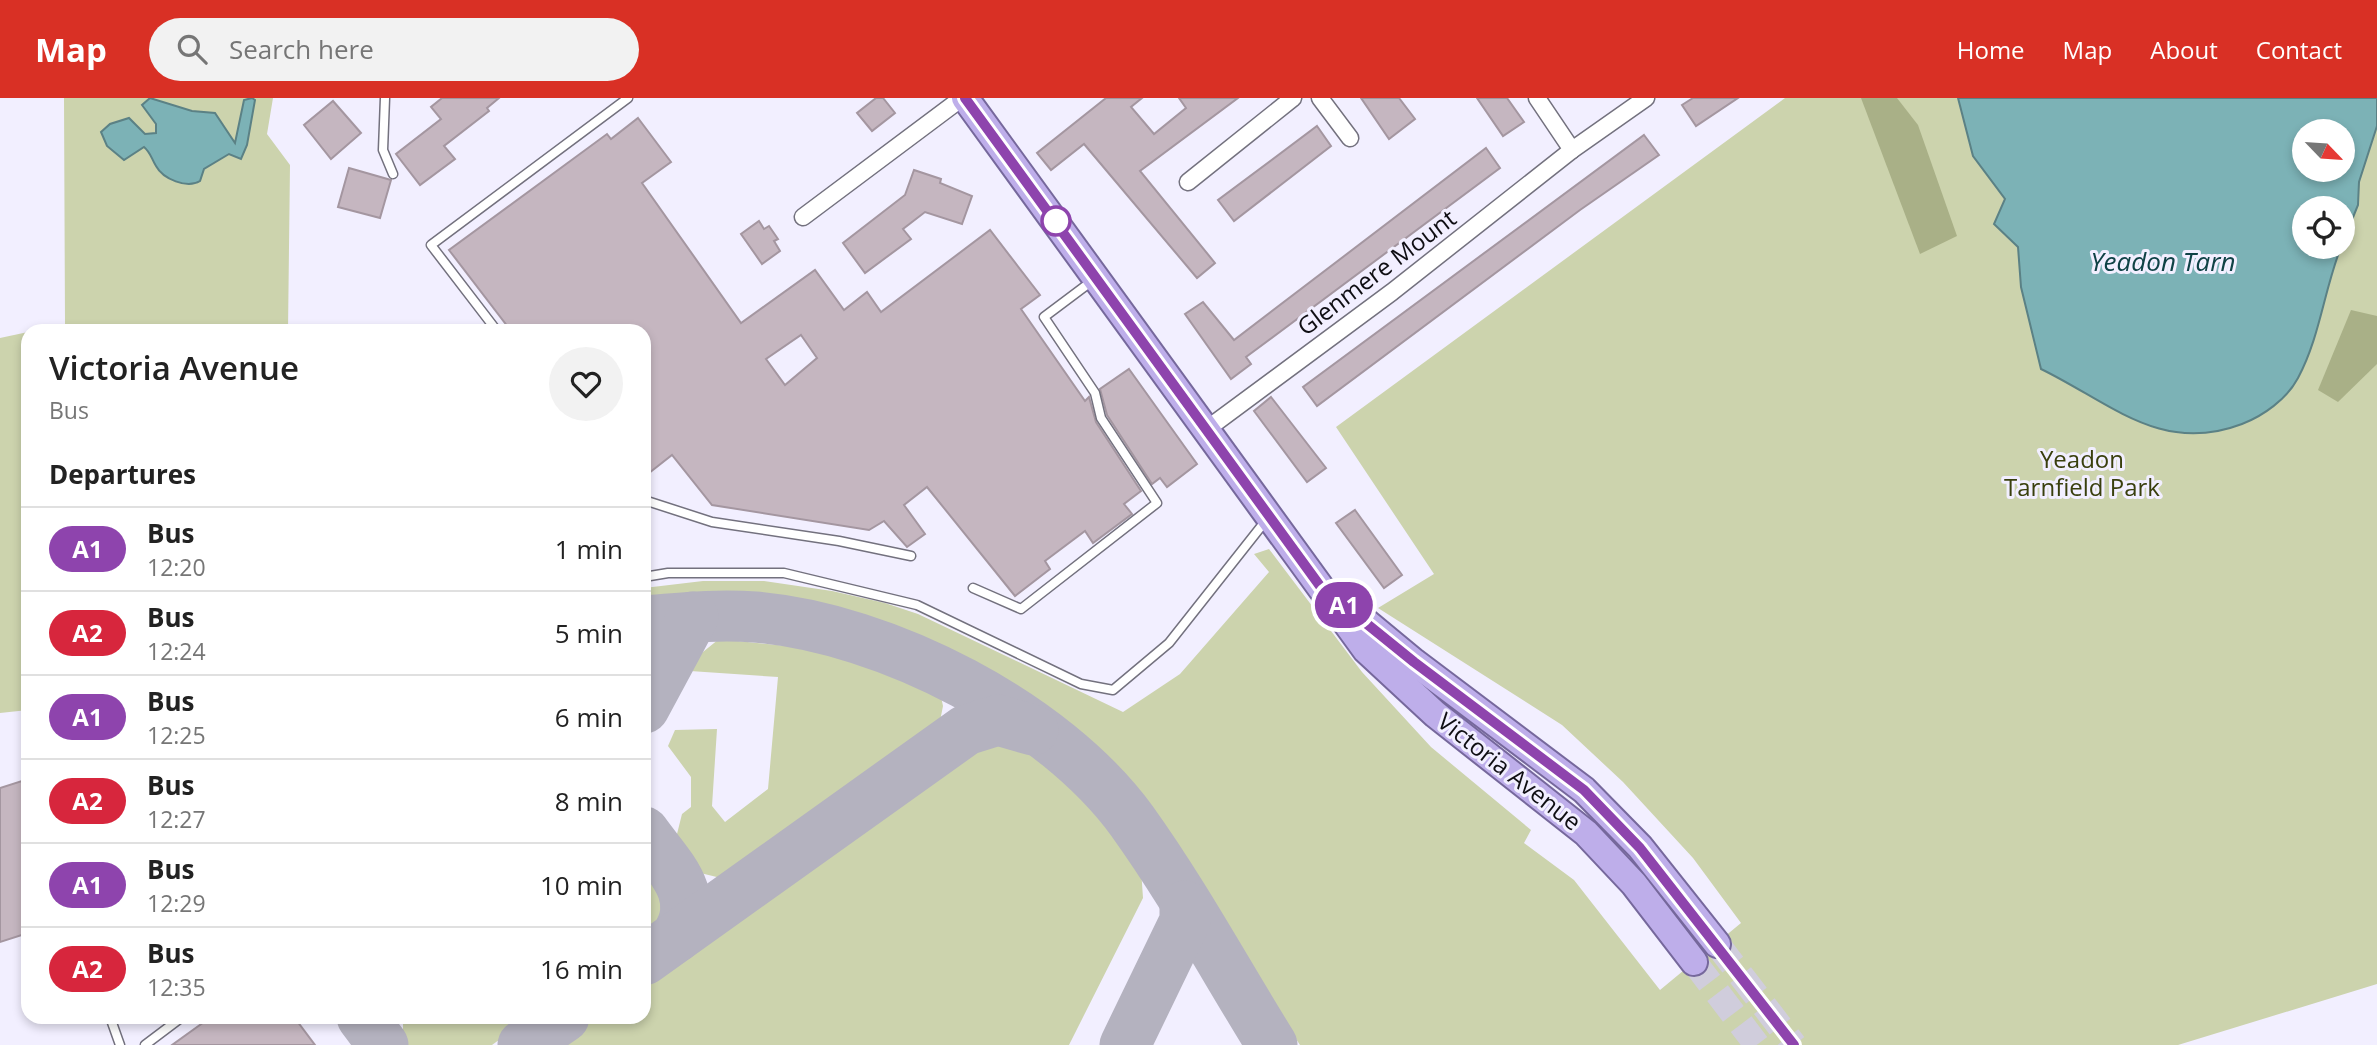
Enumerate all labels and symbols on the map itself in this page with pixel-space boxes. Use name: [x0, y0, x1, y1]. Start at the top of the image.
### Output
north arrow: [2292, 119, 2356, 182]
street label: Glenmere Mount: [1290, 201, 1462, 342]
unlabelled marker: [1041, 206, 1071, 236]
water label: Yeadon Tarn: [2090, 243, 2236, 279]
park label: Yeadon Tarnfield Park: [2004, 442, 2160, 503]
line badge: A1: [1312, 582, 1376, 628]
street label: Victoria Avenue: [1431, 704, 1589, 837]

